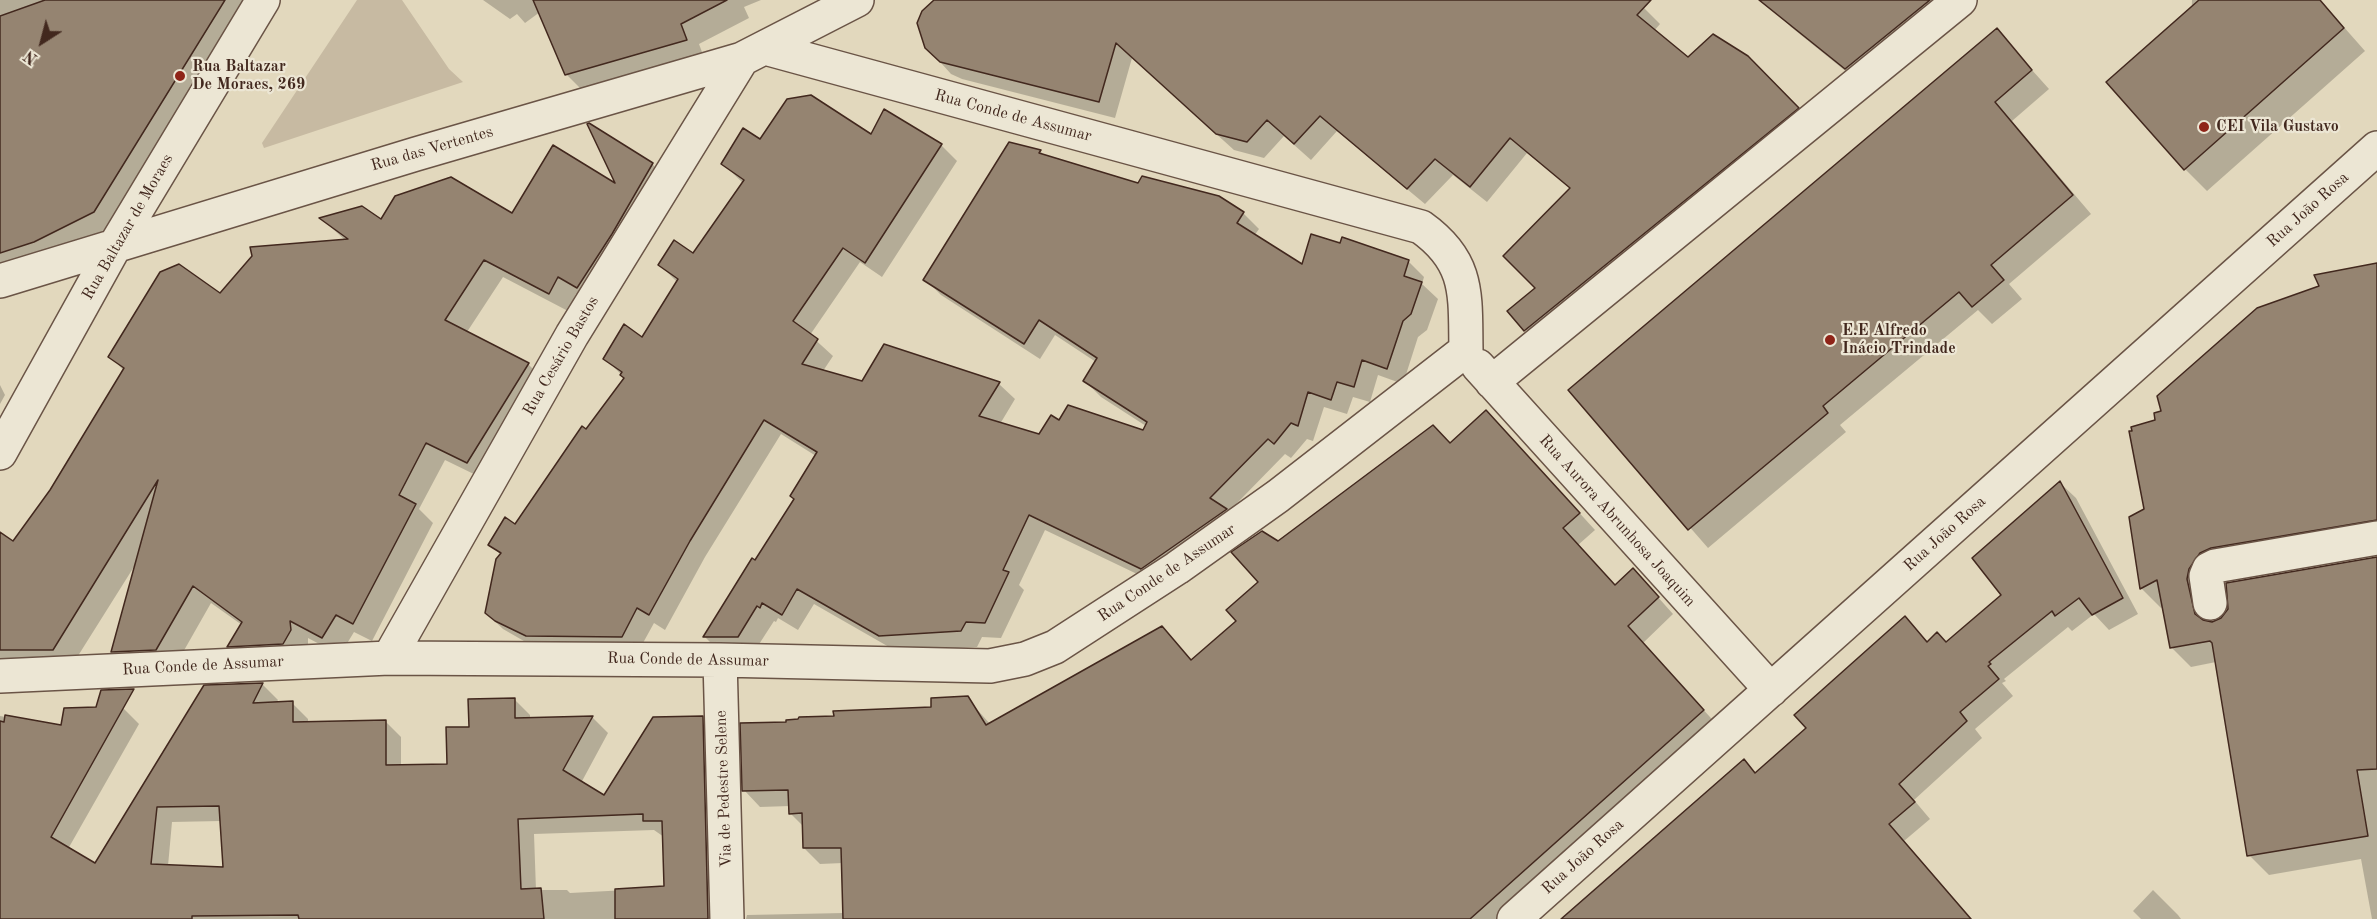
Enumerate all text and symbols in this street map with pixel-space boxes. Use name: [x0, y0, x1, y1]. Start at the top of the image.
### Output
north arrow: [12, 12, 72, 72]
text: N: [22, 46, 41, 67]
place label: Rua Baltazar De Moraes, 269: [192, 57, 305, 95]
marker: Rua Baltazar De Moraes, 269: [173, 69, 187, 83]
street label: Rua Conde de Assumar: [932, 86, 1094, 146]
place label: CEI Vila Gustavo: [2216, 117, 2339, 137]
marker: CEI Vila Gustavo: [2197, 120, 2211, 134]
street label: Rua das Vertentes: [369, 122, 495, 176]
street label: Rua Baltazar de Moraes: [78, 151, 178, 303]
street label: Rua João Rosa: [2263, 168, 2353, 252]
street label: Rua Cesário Bastos: [519, 293, 603, 419]
place label: E.E Alfredo Inácio Trindade: [1842, 321, 1956, 359]
marker: E.E Alfredo Inácio Trindade: [1823, 333, 1837, 347]
street label: Rua Aurora Abrunhosa Joaquim: [1535, 431, 1699, 611]
street label: Rua João Rosa: [1900, 492, 1990, 576]
street label: Rua Conde de Assumar: [1095, 520, 1239, 626]
street label: Rua Conde de Assumar: [607, 649, 769, 671]
street label: Rua Conde de Assumar: [122, 652, 284, 680]
street label: Via de Pedestre Selene: [712, 710, 736, 868]
street label: Rua João Rosa: [1538, 815, 1628, 899]

